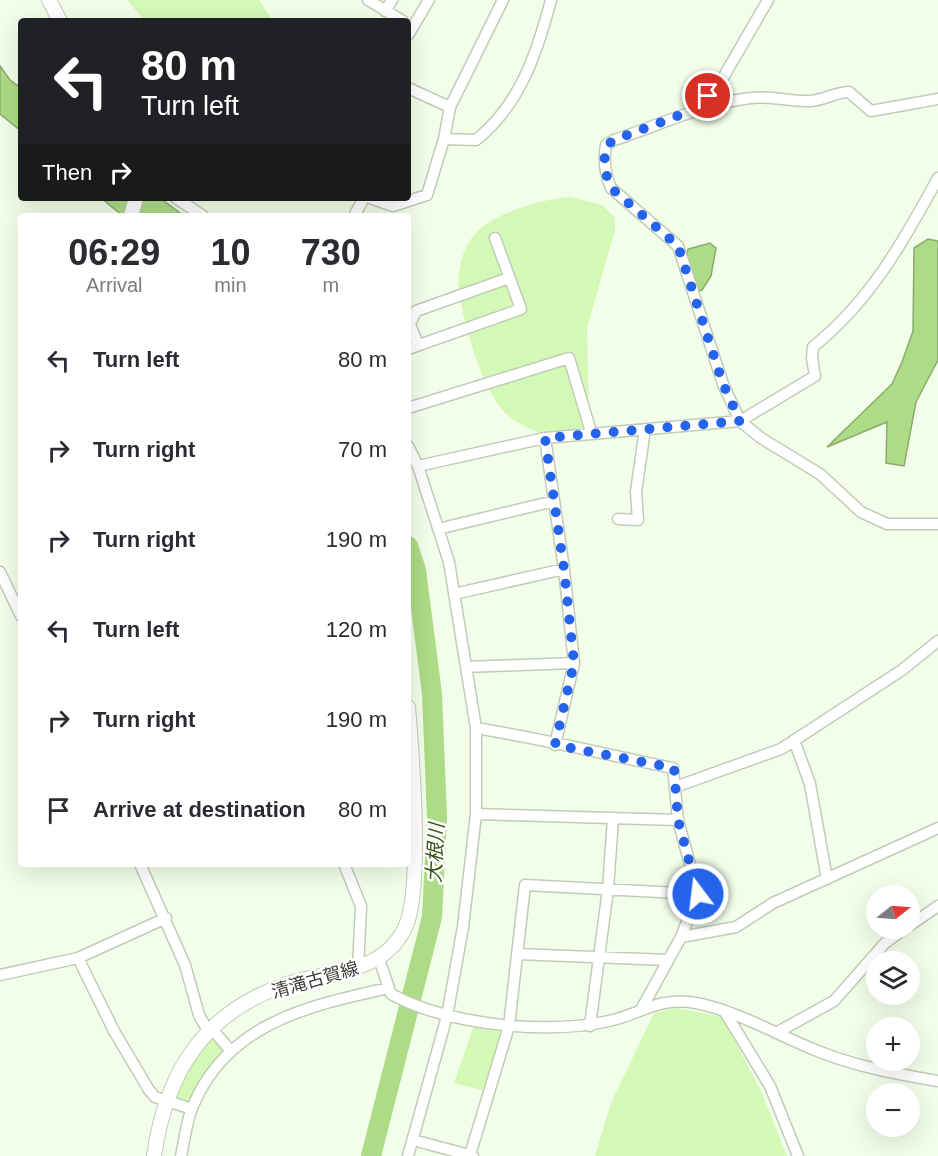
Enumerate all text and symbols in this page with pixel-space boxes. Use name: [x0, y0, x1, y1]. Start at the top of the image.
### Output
icon: left: [42, 42, 120, 120]
text: 80 m: [141, 42, 237, 89]
pin: [682, 70, 733, 121]
icon: arrive: [691, 79, 724, 112]
text: Turn left: [141, 91, 239, 121]
icon: right: [104, 156, 137, 189]
text: Then: [42, 160, 92, 185]
text: 06:29: [68, 232, 160, 273]
text: 10: [210, 232, 251, 273]
text: 730: [301, 232, 361, 273]
text: Arrival: [86, 274, 143, 296]
text: min: [214, 274, 247, 296]
text: m: [322, 274, 339, 296]
icon: left: [42, 344, 75, 377]
text: Turn left: [93, 347, 179, 372]
text: 80 m: [338, 347, 387, 372]
icon: right: [42, 434, 75, 467]
text: Turn right: [93, 437, 195, 462]
text: 70 m: [338, 437, 387, 462]
icon: right: [42, 524, 75, 557]
text: Turn right: [93, 527, 195, 552]
text: 190 m: [326, 527, 387, 552]
icon: left: [42, 614, 75, 647]
text: Turn left: [93, 617, 179, 642]
text: 120 m: [326, 617, 387, 642]
icon: right: [42, 704, 75, 737]
text: Turn right: [93, 707, 195, 732]
text: 190 m: [326, 707, 387, 732]
icon: arrive: [42, 794, 75, 827]
text: Arrive at destination: [93, 797, 306, 822]
text: 80 m: [338, 797, 387, 822]
water label: 大根川: [422, 820, 448, 884]
position arrow: [666, 862, 730, 926]
north arrow: [866, 885, 920, 939]
map controls: [866, 885, 920, 1137]
button: layers: [866, 951, 920, 1005]
street label: 清滝古賀線: [269, 958, 361, 1002]
button: +: [866, 1017, 920, 1071]
button: −: [866, 1083, 920, 1137]

